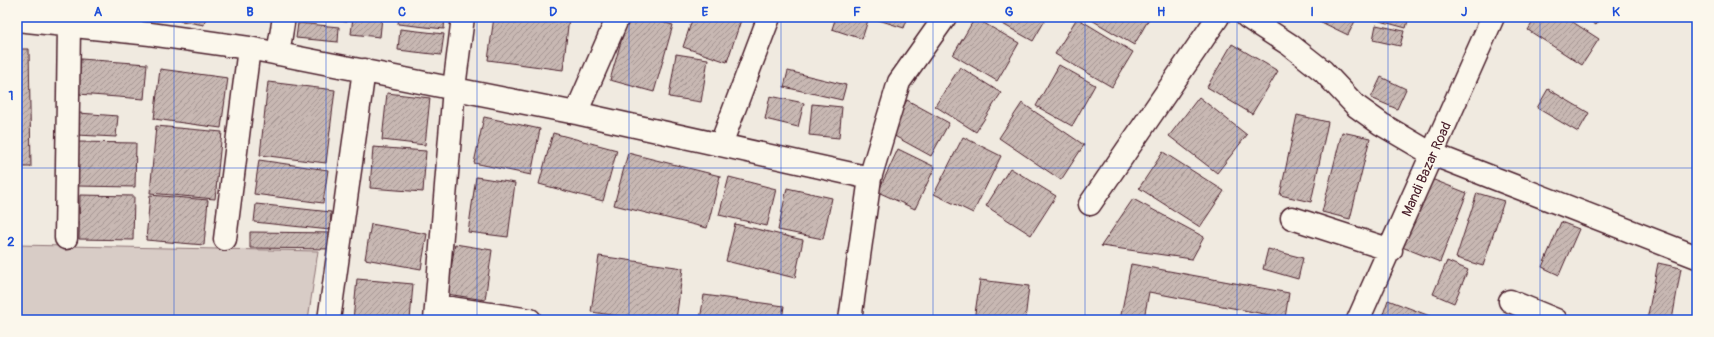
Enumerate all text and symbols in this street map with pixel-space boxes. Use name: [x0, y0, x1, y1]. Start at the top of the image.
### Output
text: A: [94, 4, 103, 20]
text: B: [246, 4, 254, 20]
text: C: [398, 4, 406, 20]
text: D: [549, 4, 557, 20]
text: E: [702, 4, 709, 20]
text: F: [853, 4, 861, 20]
text: G: [1005, 4, 1014, 20]
text: H: [1157, 4, 1165, 20]
text: I: [1310, 4, 1314, 20]
text: J: [1461, 4, 1467, 20]
text: K: [1612, 4, 1620, 20]
text: 1: [8, 88, 14, 104]
street label: Mandi Bazar Road: [1398, 119, 1455, 219]
text: 2: [7, 234, 15, 250]

